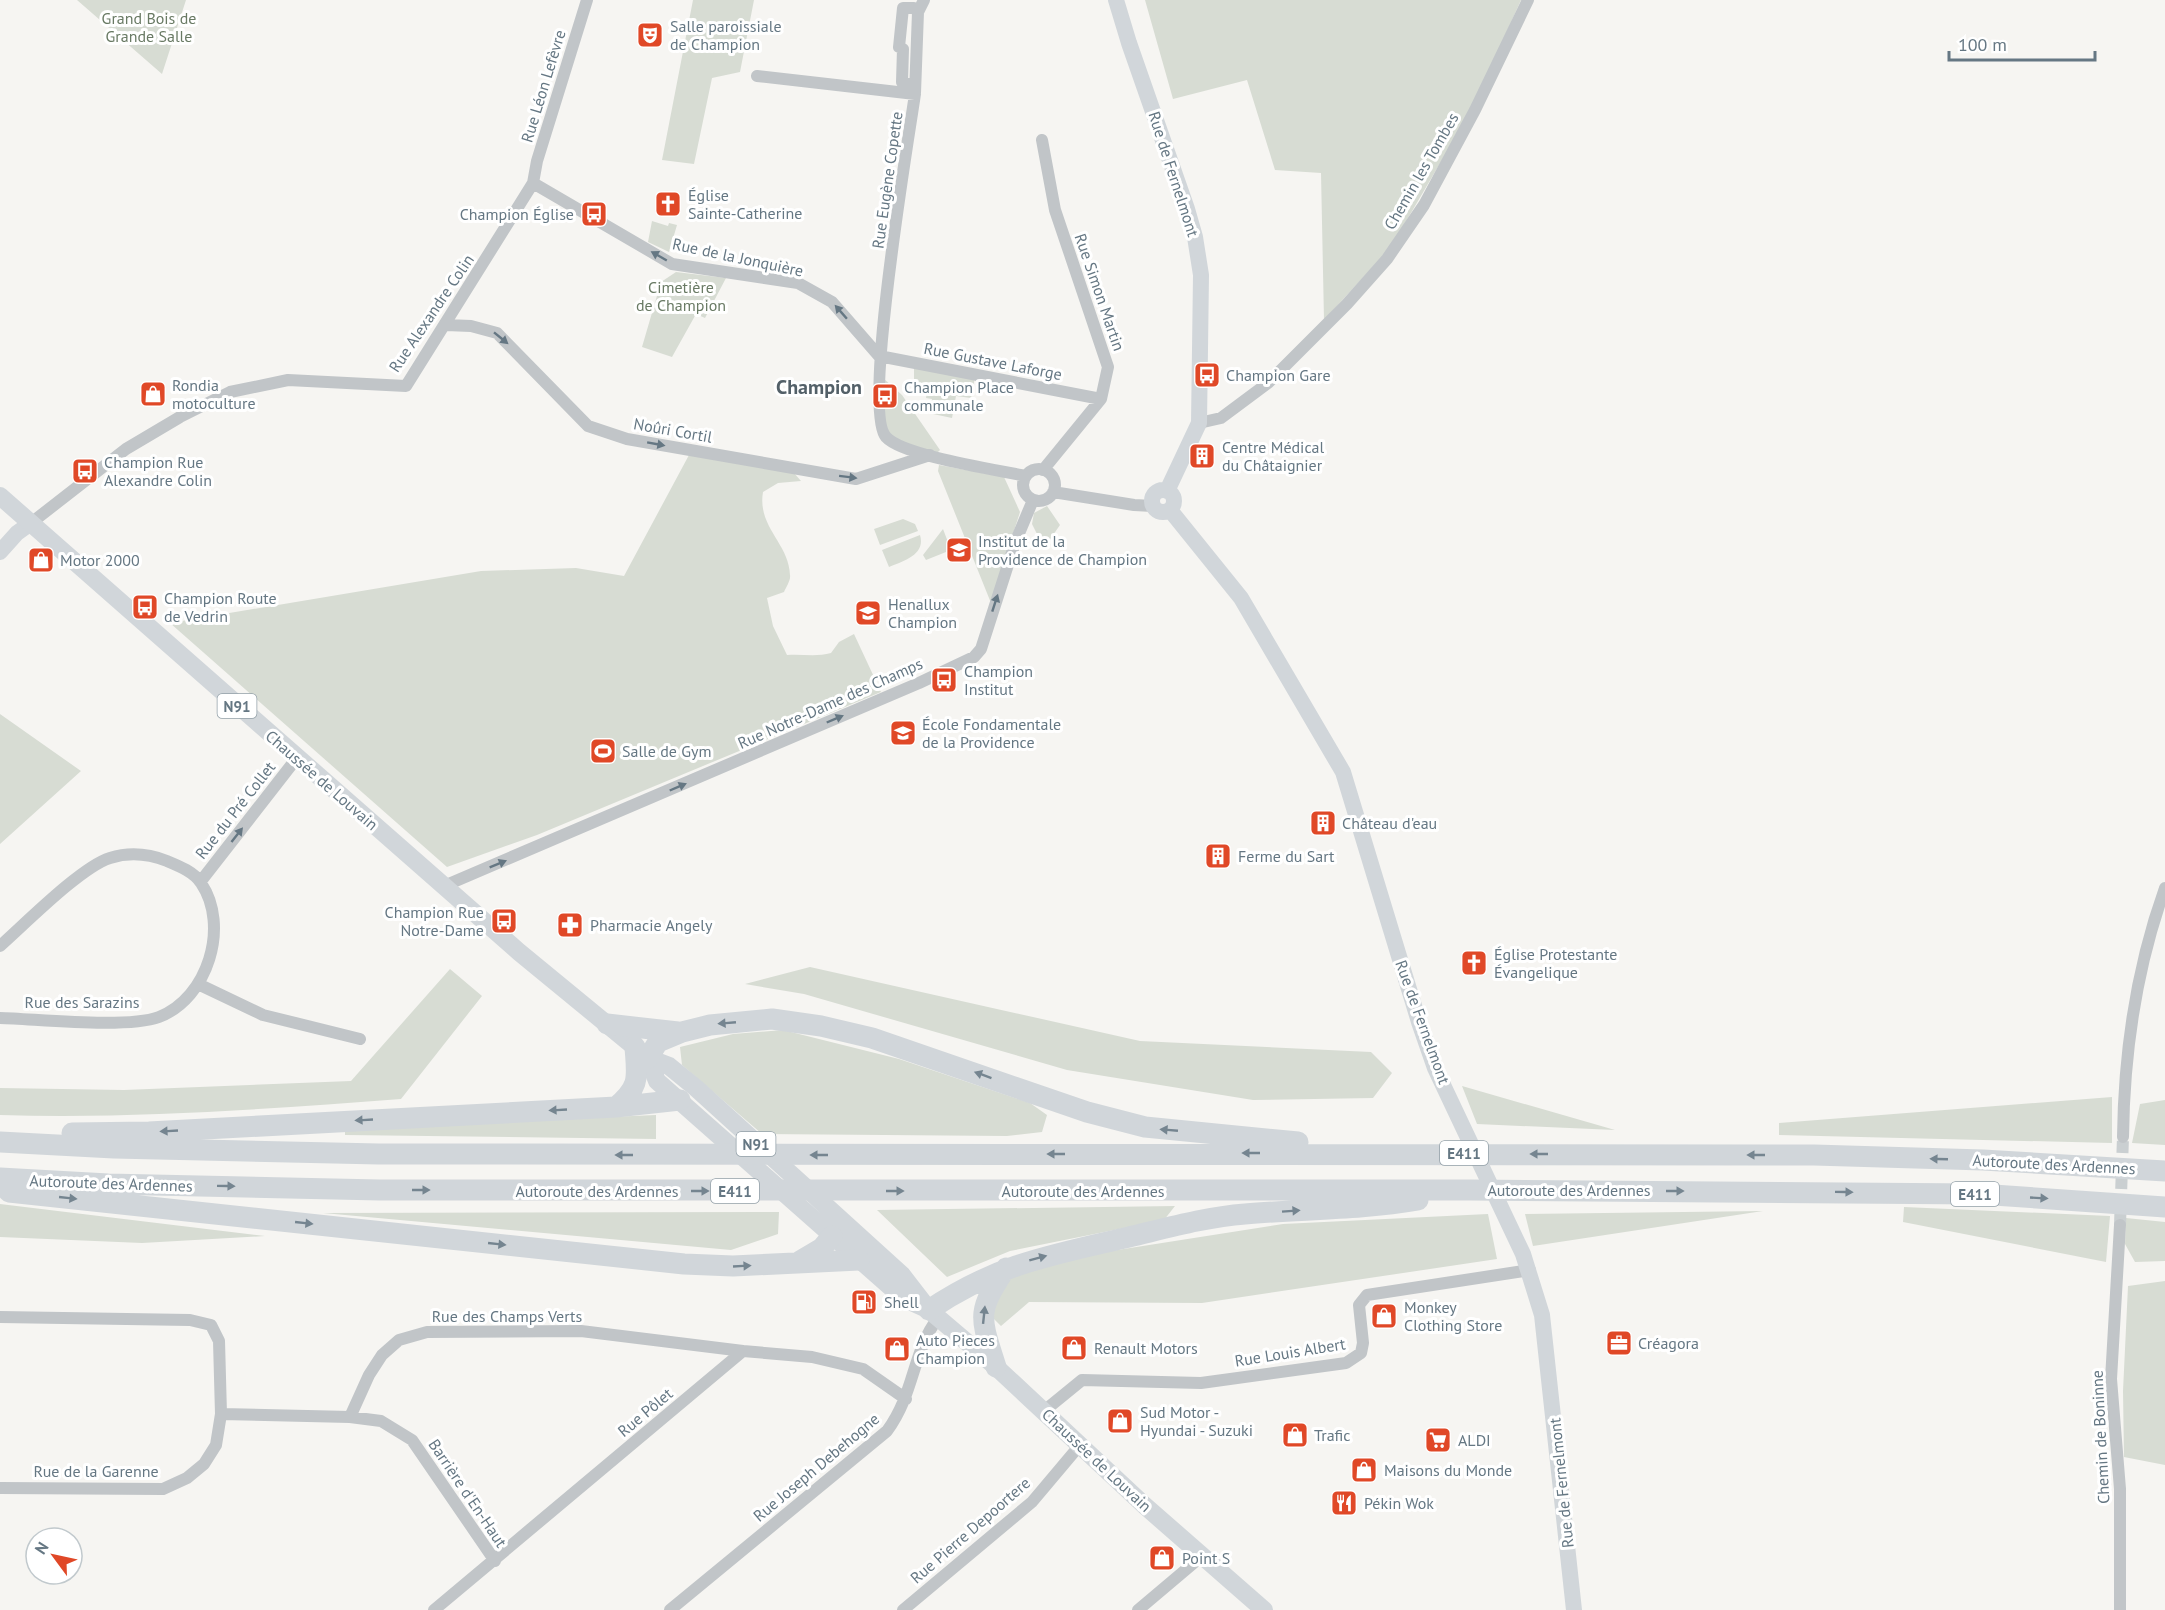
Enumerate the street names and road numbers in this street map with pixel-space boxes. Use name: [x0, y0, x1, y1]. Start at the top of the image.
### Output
street label: Rue Léon Lefèvre: [516, 27, 570, 145]
street label: Rue de Fernelmont: [1144, 109, 1204, 240]
street label: Chemin les Tombes: [1379, 109, 1463, 233]
street label: Rue Eugène Copette: [867, 110, 907, 250]
street label: Rue Simon Martin: [1071, 231, 1129, 353]
street label: Rue de la Jonquière: [671, 233, 805, 281]
street label: Rue Alexandre Colin: [384, 250, 478, 376]
street label: Rue Gustave Laforge: [922, 338, 1064, 384]
street label: Noûri Cortil: [632, 413, 714, 447]
street label: Rue Notre-Dame des Champs: [734, 653, 926, 753]
road number: N91: [218, 694, 256, 718]
street label: Chaussée de Louvain: [262, 726, 382, 834]
street label: Rue du Pré Collet: [191, 757, 280, 863]
street label: Rue de Fernelmont: [1391, 957, 1455, 1087]
street label: Rue des Sarazins: [25, 992, 140, 1012]
road number: N91: [736, 1132, 776, 1156]
road number: E411: [1440, 1141, 1488, 1165]
street label: Autoroute des Ardennes: [1972, 1150, 2136, 1178]
street label: Autoroute des Ardennes: [29, 1170, 193, 1196]
road number: E411: [711, 1179, 759, 1203]
street label: Autoroute des Ardennes: [1487, 1180, 1651, 1200]
street label: Autoroute des Ardennes: [515, 1181, 679, 1201]
street label: Autoroute des Ardennes: [1001, 1181, 1165, 1201]
road number: E411: [1951, 1182, 1999, 1206]
street label: Rue des Champs Verts: [432, 1306, 583, 1326]
street label: Rue Louis Albert: [1233, 1333, 1347, 1371]
street label: Chemin de Boninne: [2087, 1370, 2113, 1504]
street label: Rue Pôlet: [613, 1383, 677, 1441]
street label: Chaussée de Louvain: [1038, 1404, 1156, 1516]
street label: Rue Joseph Debehogne: [749, 1408, 883, 1526]
street label: Rue de Fernelmont: [1544, 1416, 1578, 1549]
street label: Barrière d'En-Haut: [424, 1435, 512, 1551]
street label: Rue de la Garenne: [33, 1461, 159, 1481]
street label: Rue Pierre Depoortere: [906, 1472, 1034, 1588]

